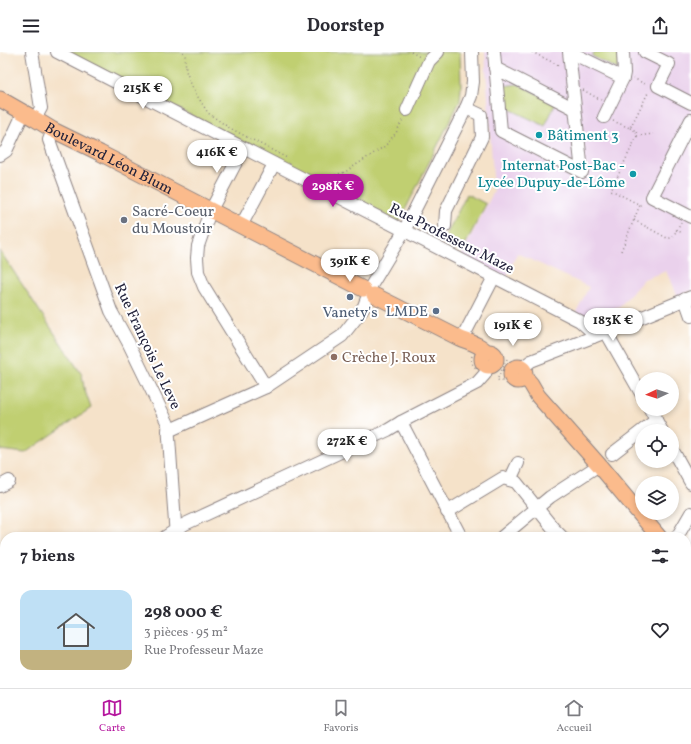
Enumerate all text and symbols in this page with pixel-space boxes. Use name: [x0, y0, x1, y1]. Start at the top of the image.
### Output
text: Doorstep: [307, 14, 384, 39]
icon: menu: [20, 15, 42, 37]
icon: share: [649, 15, 671, 37]
pin: 215K €: [110, 76, 176, 110]
text: 215K €: [123, 80, 163, 98]
street label: Boulevard Léon Blum: [40, 118, 176, 201]
place label: Bâtiment 3: [547, 126, 619, 147]
marker: Bâtiment 3: [534, 130, 544, 140]
pin: 416K €: [184, 140, 250, 174]
text: 416K €: [196, 144, 238, 162]
place label: Internat Post-Bac - Lycée Dupuy-de-Lôme: [478, 156, 625, 194]
marker: Internat Post-Bac - Lycée Dupuy-de-Lôme: [628, 169, 638, 179]
pin: 298K €: [300, 174, 366, 208]
text: 298K €: [312, 178, 354, 196]
street label: Rue Professeur Maze: [385, 199, 517, 280]
place label: Sacré-Coeur du Moustoir: [132, 202, 214, 240]
marker: Sacré-Coeur du Moustoir: [119, 215, 129, 225]
pin: 391K €: [317, 249, 383, 283]
text: 391K €: [330, 253, 370, 271]
street label: Rue François Le Leve: [108, 280, 185, 413]
marker: Vanety's: [345, 292, 355, 302]
place label: LMDE: [386, 302, 428, 323]
place label: Vanety's: [322, 303, 378, 324]
marker: LMDE: [431, 306, 441, 316]
pin: 183K €: [580, 308, 646, 342]
text: 183K €: [593, 312, 633, 330]
pin: 191K €: [480, 313, 546, 347]
text: 191K €: [493, 317, 533, 335]
place label: Crèche J. Roux: [342, 348, 436, 369]
marker: Crèche J. Roux: [329, 352, 339, 362]
north arrow: [635, 372, 679, 416]
map controls: [635, 372, 679, 520]
button: locate: [635, 424, 679, 468]
pin: 272K €: [314, 429, 380, 463]
text: 272K €: [326, 433, 368, 451]
button: layers: [635, 476, 679, 520]
text: 7 biens: [20, 545, 75, 568]
icon: filters: [649, 545, 671, 567]
text: 298 000 €: [144, 601, 222, 624]
icon: home: [52, 606, 100, 654]
icon: heart: [649, 619, 671, 641]
text: 3 pièces · 95 m²: [144, 624, 228, 642]
text: Rue Professeur Maze: [144, 642, 263, 660]
tab: Carte: [99, 697, 125, 736]
tab: Favoris: [323, 697, 358, 736]
tab: Accueil: [557, 697, 592, 736]

